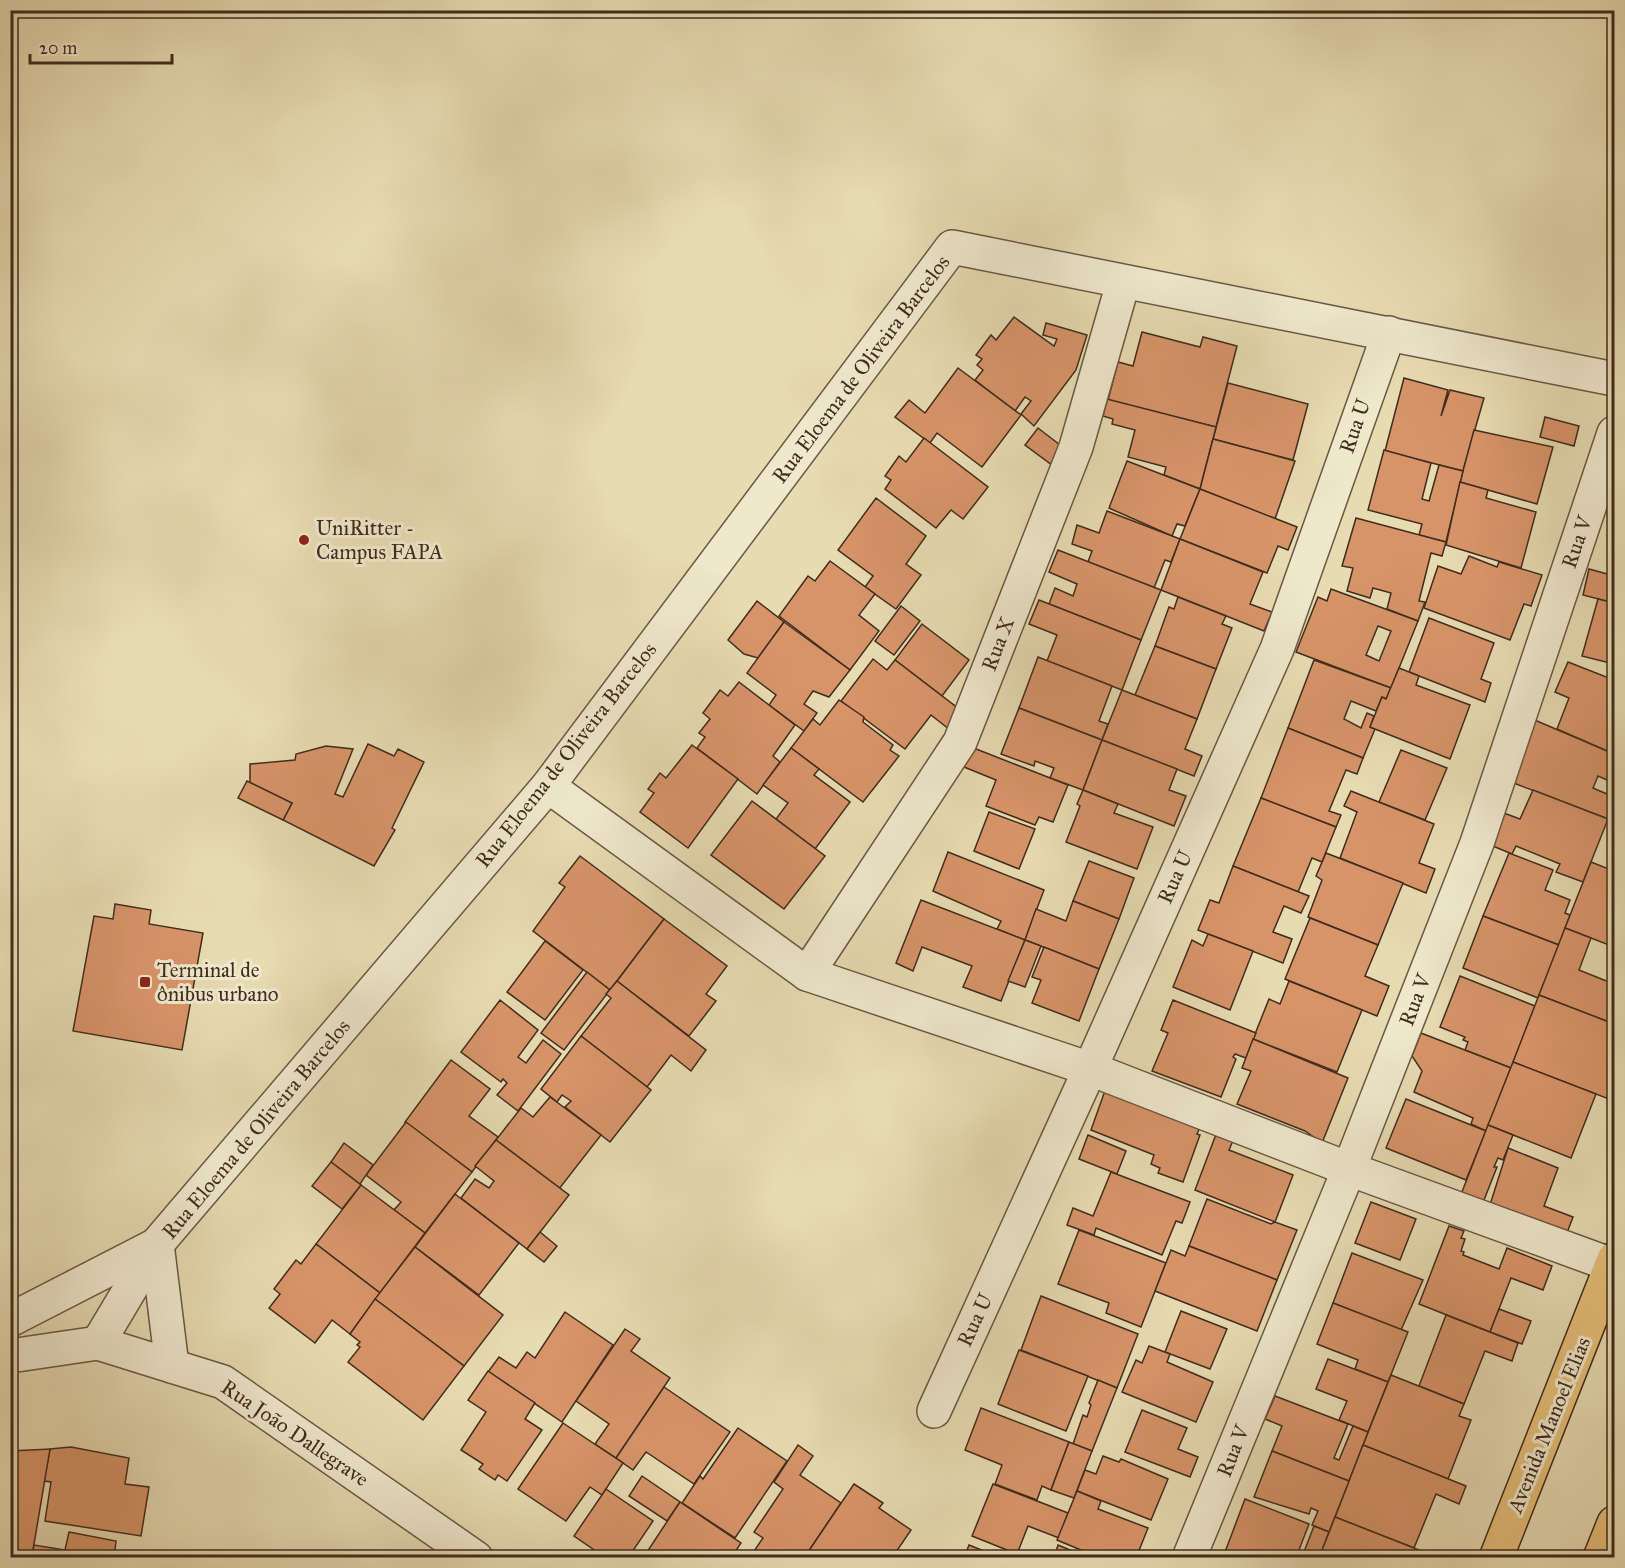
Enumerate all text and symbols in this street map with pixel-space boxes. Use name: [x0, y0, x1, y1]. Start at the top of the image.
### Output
scale bar: [30, 27, 172, 65]
text: 20 m: [39, 37, 77, 59]
street label: Rua Eloema de Oliveira Barcelos: [767, 250, 955, 488]
street label: Rua U: [1334, 395, 1377, 457]
street label: Rua V: [1556, 511, 1599, 572]
place label: UniRitter - Campus FAPA: [316, 515, 443, 565]
marker: UniRitter - Campus FAPA: [297, 533, 311, 547]
street label: Rua X: [976, 613, 1020, 675]
street label: Rua Eloema de Oliveira Barcelos: [470, 637, 662, 873]
street label: Rua U: [1152, 846, 1198, 908]
place label: Terminal de ônibus urbano: [157, 957, 279, 1007]
street label: Rua V: [1393, 969, 1437, 1030]
marker: Terminal de ônibus urbano: [138, 975, 152, 989]
street label: Rua Eloema de Oliveira Barcelos: [156, 1014, 356, 1244]
street label: Rua U: [951, 1289, 999, 1351]
street label: Avenida Manoel Elias: [1501, 1333, 1596, 1518]
street label: Rua João Dallegrave: [216, 1374, 374, 1492]
street label: Rua V: [1211, 1420, 1256, 1481]

